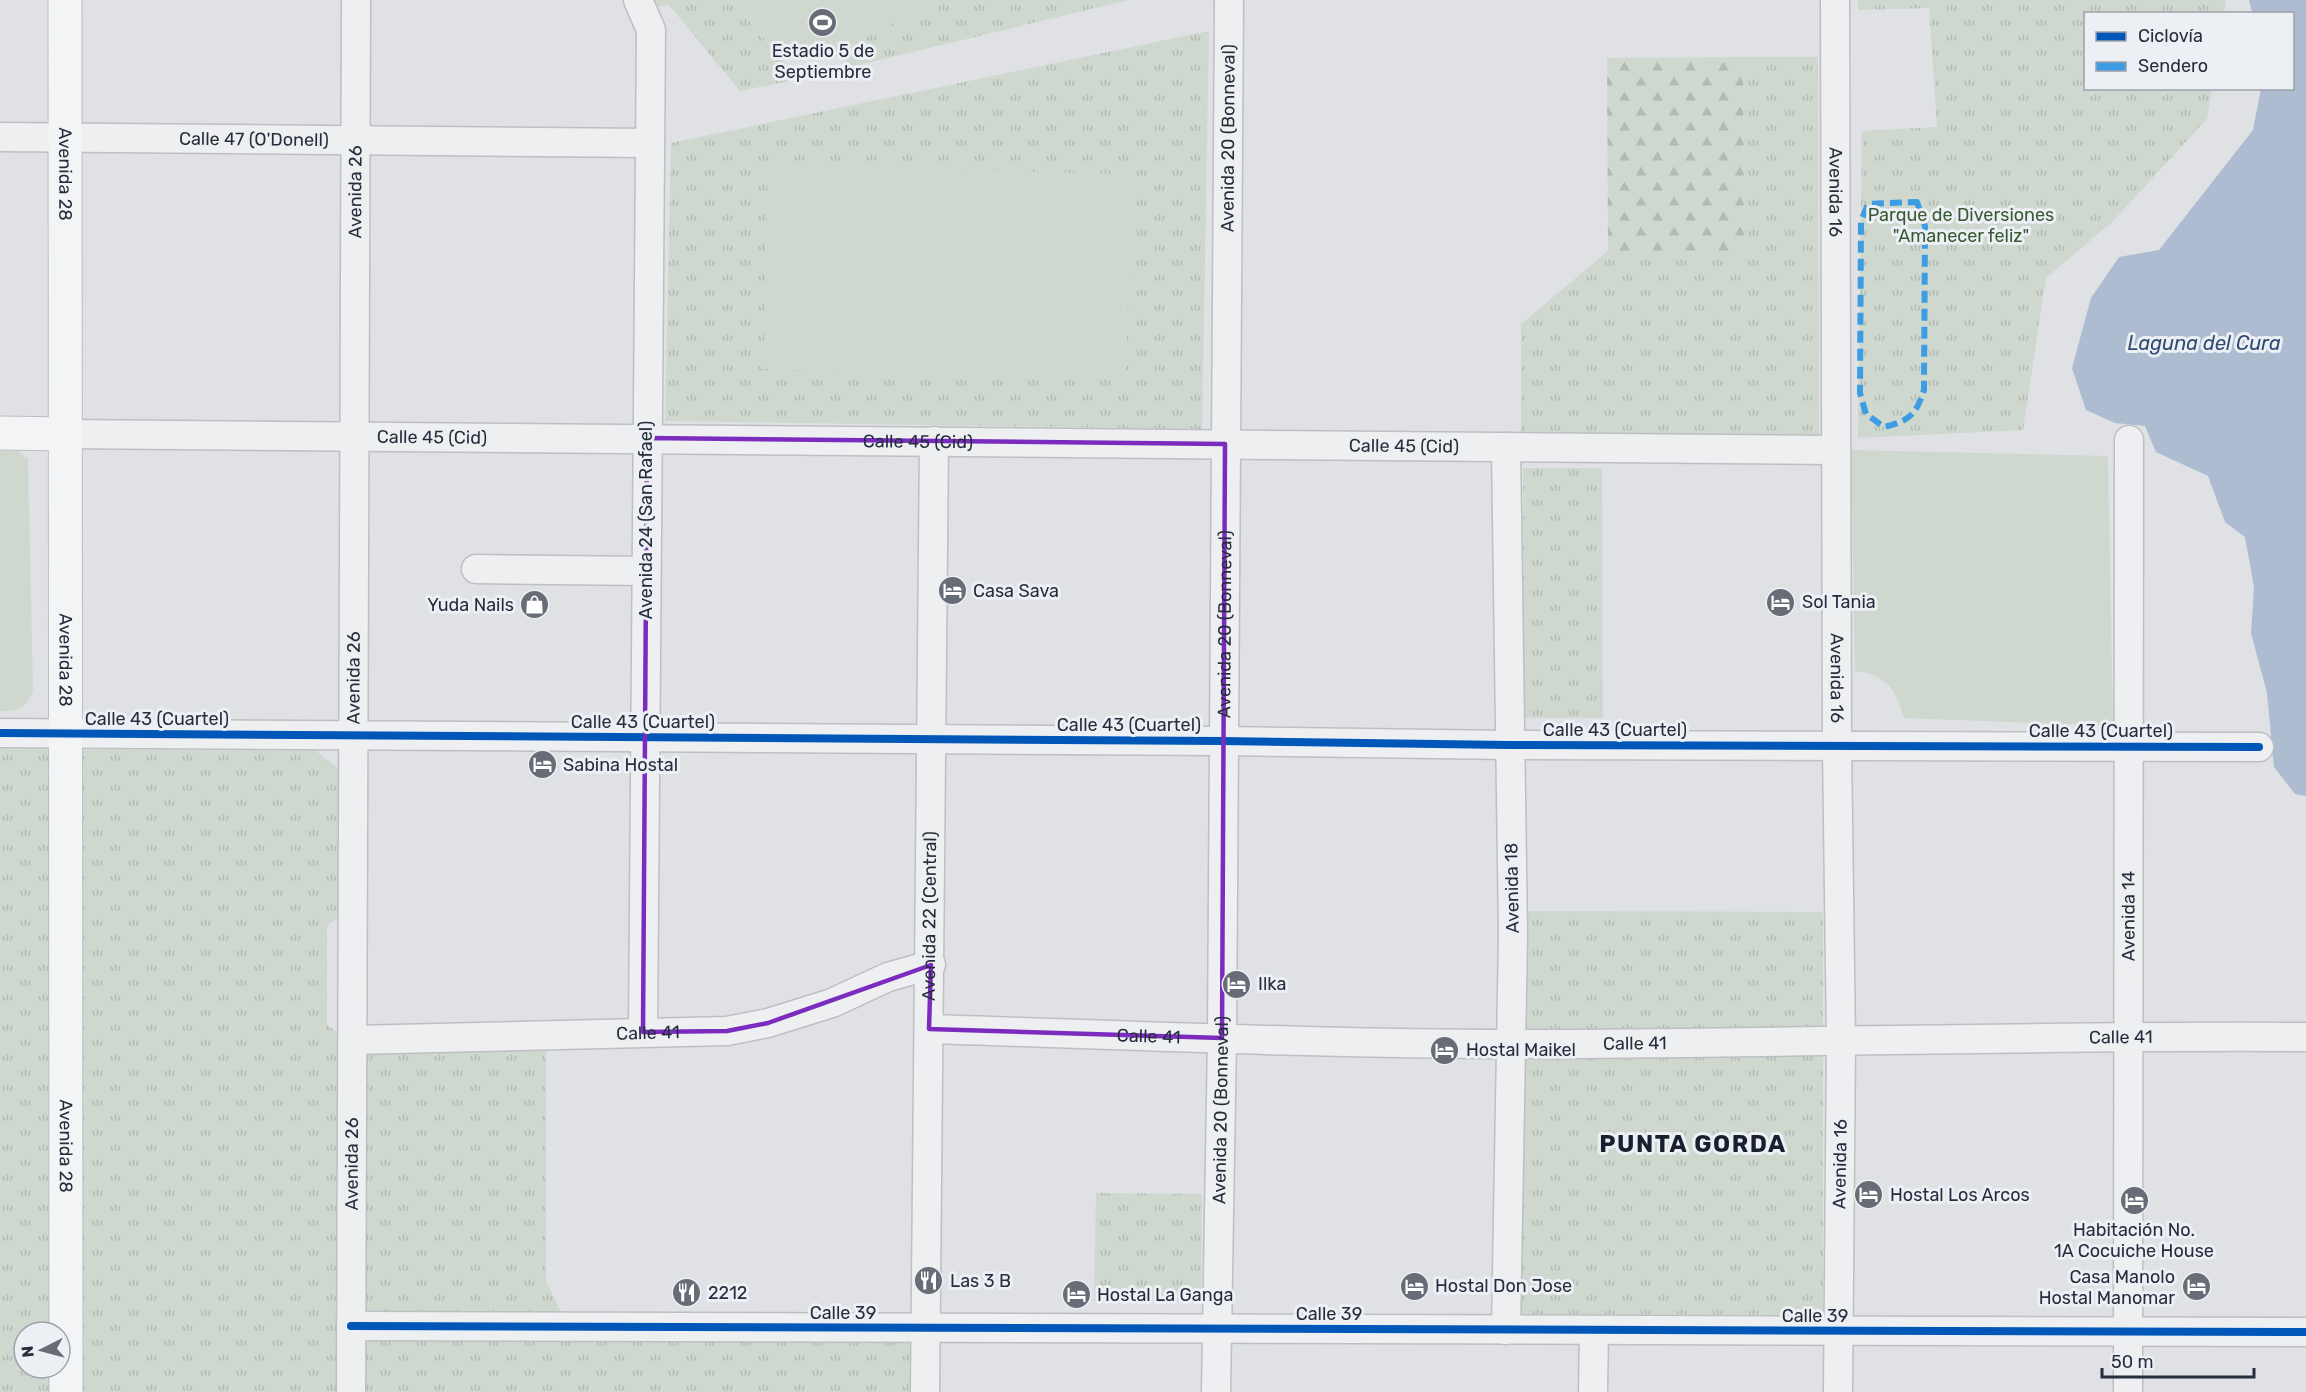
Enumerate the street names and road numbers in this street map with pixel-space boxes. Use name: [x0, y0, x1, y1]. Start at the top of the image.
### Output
street label: Avenida 20 (Bonneval): [1216, 44, 1240, 232]
street label: Avenida 28: [54, 127, 76, 221]
street label: Calle 47 (O'Donell): [179, 128, 329, 151]
street label: Avenida 26: [344, 145, 366, 239]
street label: Avenida 16: [1824, 147, 1847, 237]
street label: Avenida 24 (San Rafael): [635, 421, 657, 619]
street label: Calle 45 (Cid): [377, 426, 487, 449]
street label: Calle 45 (Cid): [863, 430, 973, 453]
street label: Calle 45 (Cid): [1349, 435, 1459, 458]
street label: Avenida 20 (Bonneval): [1213, 530, 1236, 718]
street label: Avenida 28: [54, 613, 77, 707]
street label: Avenida 26: [342, 631, 365, 725]
street label: Avenida 16: [1826, 633, 1848, 723]
street label: Calle 43 (Cuartel): [85, 708, 229, 730]
street label: Calle 43 (Cuartel): [571, 711, 715, 733]
street label: Calle 43 (Cuartel): [1057, 714, 1201, 736]
street label: Calle 43 (Cuartel): [1543, 719, 1687, 741]
street label: Calle 43 (Cuartel): [2029, 720, 2173, 742]
street label: Avenida 22 (Central): [918, 831, 941, 1001]
street label: Avenida 18: [1500, 842, 1524, 934]
street label: Avenida 14: [2117, 871, 2140, 961]
street label: Avenida 20 (Bonneval): [1208, 1016, 1233, 1204]
street label: Calle 41: [616, 1021, 680, 1045]
street label: Calle 41: [1116, 1024, 1181, 1048]
street label: Calle 41: [2089, 1026, 2153, 1048]
street label: Calle 41: [1603, 1032, 1667, 1055]
street label: Avenida 28: [55, 1099, 77, 1193]
street label: Avenida 26: [341, 1117, 363, 1211]
street label: Avenida 16: [1828, 1119, 1852, 1209]
street label: Calle 39: [810, 1302, 876, 1324]
street label: Calle 39: [1296, 1303, 1362, 1325]
street label: Calle 39: [1782, 1305, 1848, 1327]

